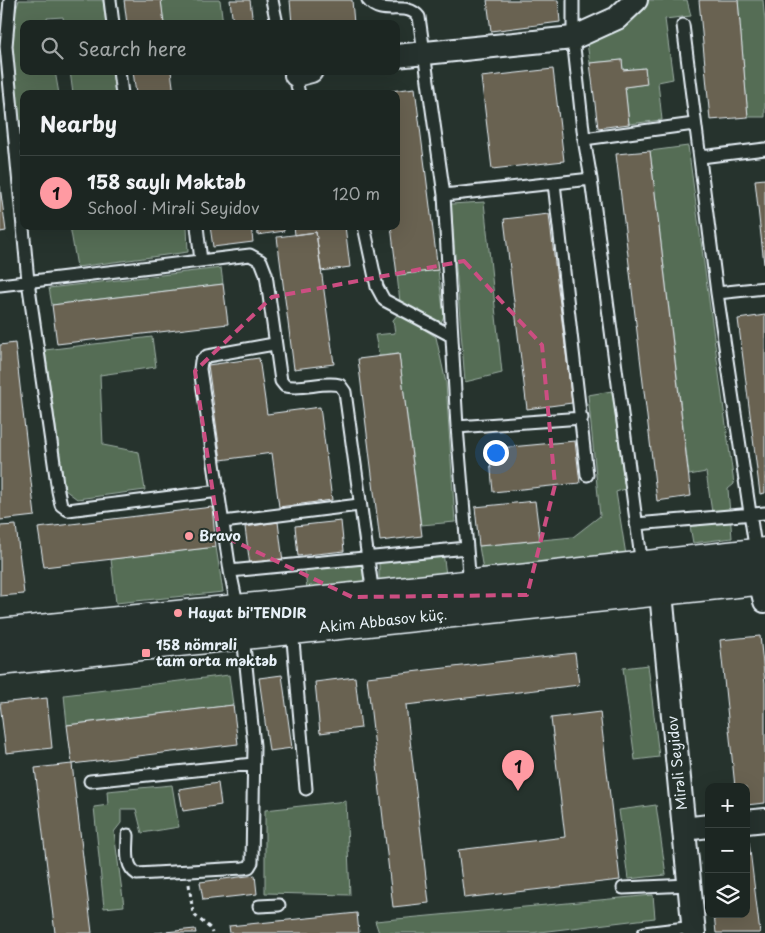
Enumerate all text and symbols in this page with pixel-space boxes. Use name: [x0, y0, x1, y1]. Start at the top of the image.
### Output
search box: [20, 20, 400, 75]
icon: search: [38, 34, 66, 62]
text: Search here: [78, 34, 187, 62]
text: Nearby: [40, 107, 117, 139]
text: 158 saylı Məktəb: [87, 167, 246, 195]
text: 1: [52, 181, 60, 205]
text: 120 m: [333, 181, 380, 205]
text: School · Mirəli Seyidov: [87, 195, 259, 219]
your location: [483, 440, 509, 466]
place label: Bravo: [199, 525, 241, 546]
marker: Bravo: [183, 530, 195, 542]
place label: Hayat bi'TENDIR: [188, 602, 307, 623]
street label: Akim Abbasov küç.: [318, 603, 448, 638]
marker: Hayat bi'TENDIR: [172, 607, 184, 619]
place label: 158 nömrəli tam orta məktəb: [156, 634, 277, 671]
marker: 158 nömrəli tam orta məktəb: [140, 647, 152, 659]
street label: Mirəli Seyidov: [661, 714, 692, 811]
pin: 1: [502, 750, 534, 791]
map controls: [705, 783, 750, 918]
button: +: [705, 783, 750, 828]
button: −: [705, 828, 750, 873]
button: layers: [705, 873, 750, 918]

